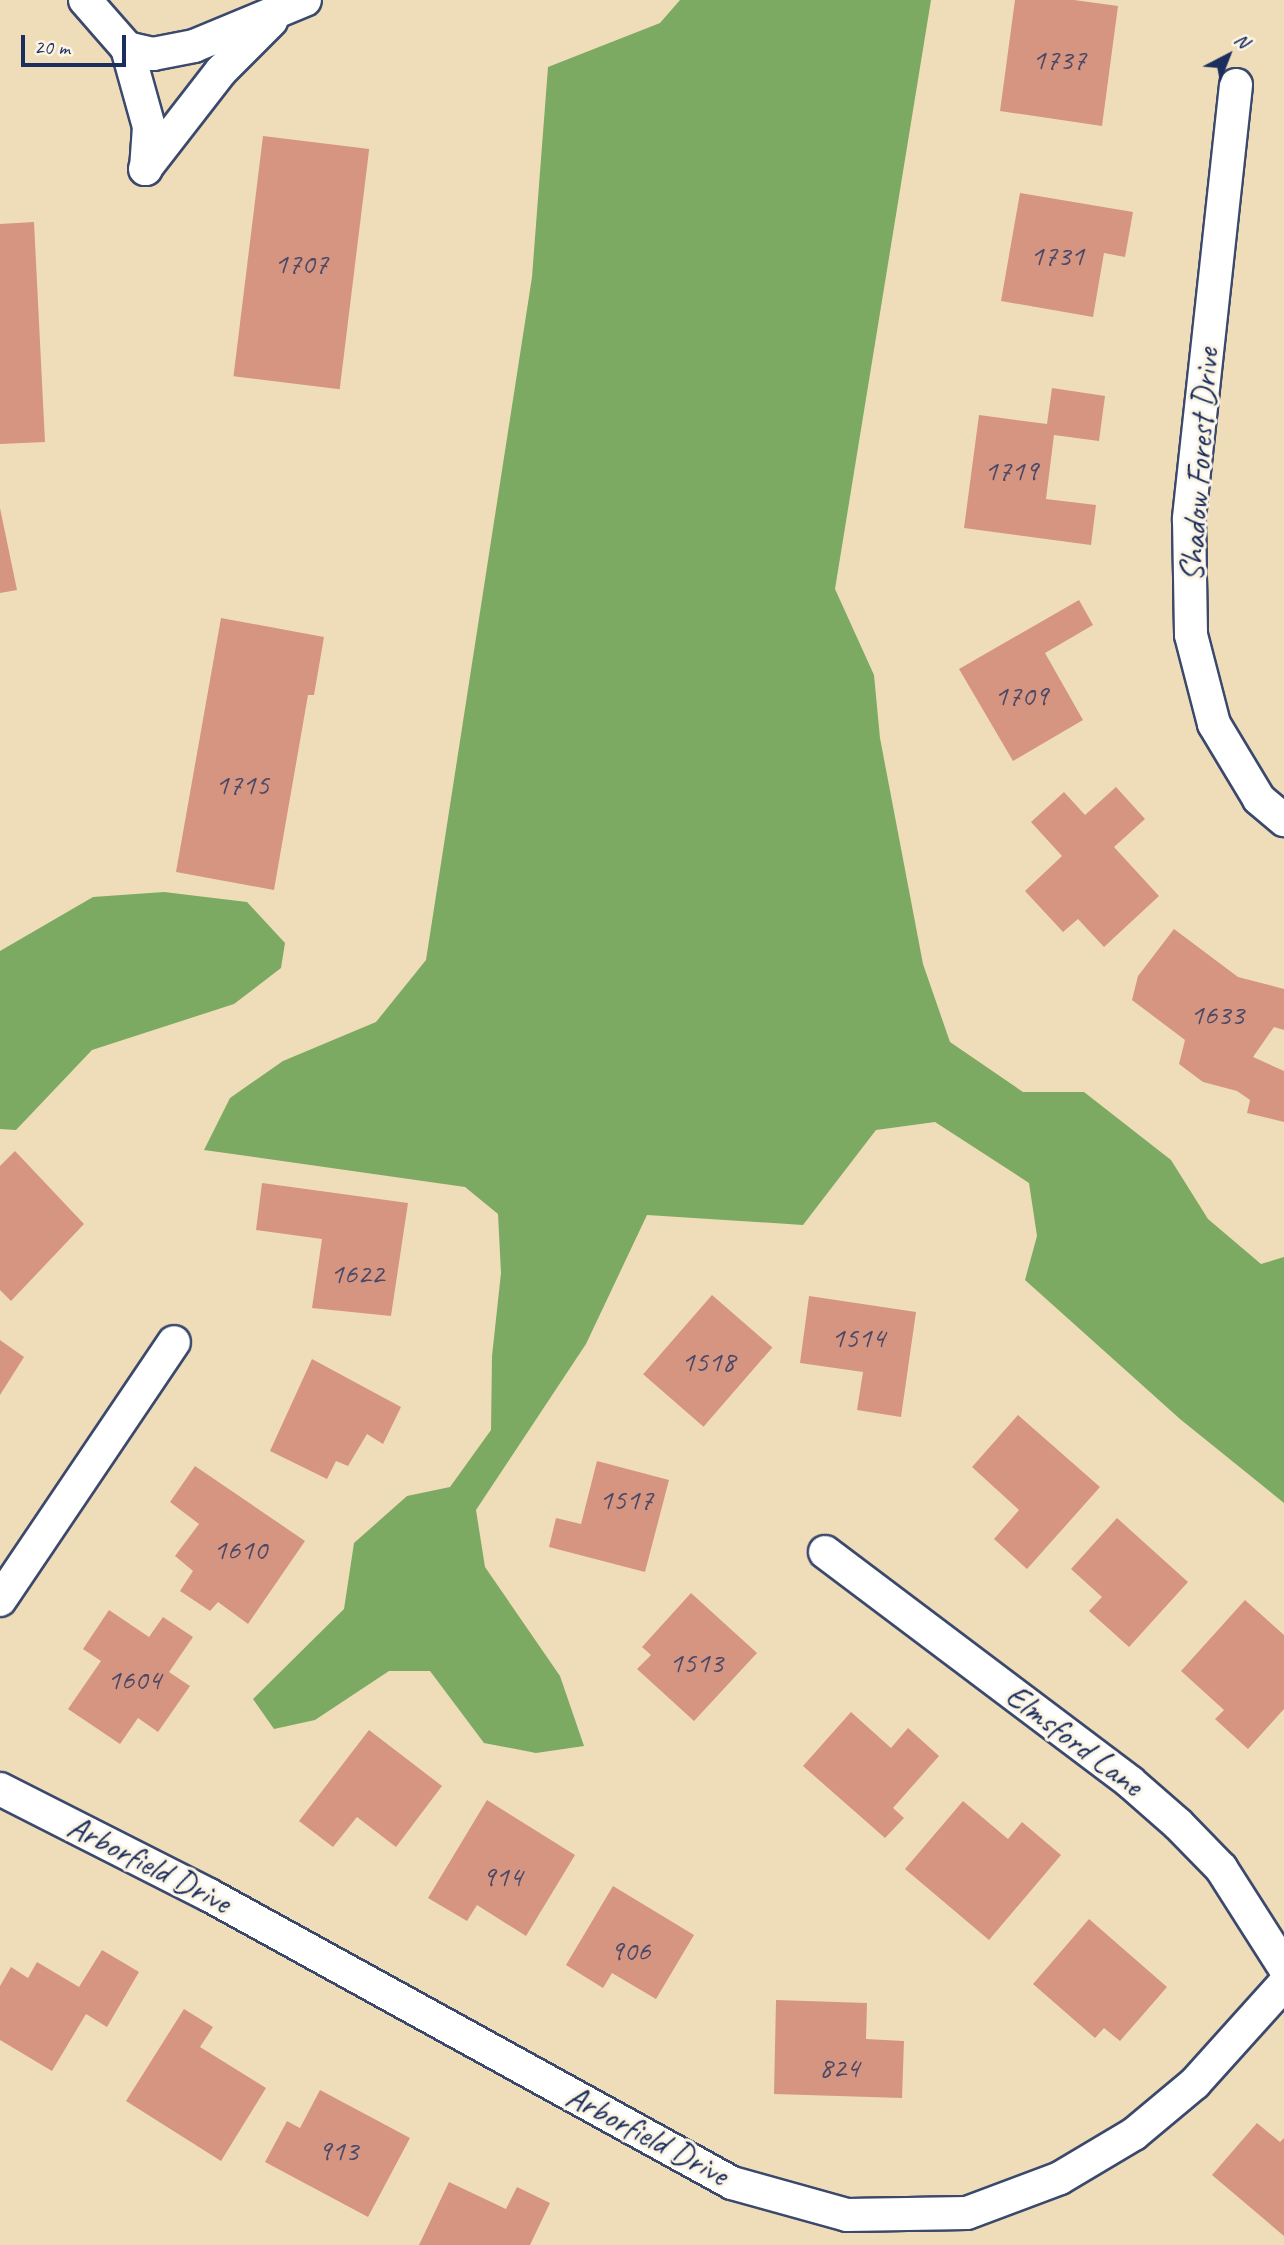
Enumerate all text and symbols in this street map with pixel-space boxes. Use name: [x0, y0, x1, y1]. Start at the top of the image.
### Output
scale bar: [24, 21, 130, 65]
north arrow: [1193, 21, 1263, 91]
text: N: [1230, 28, 1254, 53]
text: 20 m: [34, 34, 70, 60]
house number: 1737: [1032, 41, 1086, 77]
house number: 1731: [1030, 237, 1084, 273]
house number: 1707: [274, 245, 328, 281]
street label: Shadow Forest Drive: [1172, 347, 1228, 583]
house number: 1719: [984, 452, 1038, 488]
house number: 1709: [994, 677, 1048, 713]
house number: 1715: [215, 766, 269, 802]
house number: 1633: [1190, 996, 1244, 1032]
house number: 1622: [330, 1255, 384, 1291]
house number: 1514: [831, 1319, 885, 1355]
house number: 1518: [681, 1343, 735, 1379]
house number: 1517: [599, 1481, 653, 1517]
house number: 1610: [213, 1531, 267, 1567]
house number: 1513: [669, 1644, 723, 1680]
house number: 1604: [107, 1661, 161, 1697]
street label: Elmsford Lane: [997, 1676, 1151, 1806]
street label: Arborfield Drive: [61, 1807, 237, 1923]
house number: 914: [482, 1858, 522, 1894]
house number: 906: [610, 1932, 650, 1968]
house number: 824: [819, 2049, 859, 2085]
street label: Arborfield Drive: [559, 2077, 735, 2195]
house number: 913: [318, 2132, 358, 2168]

